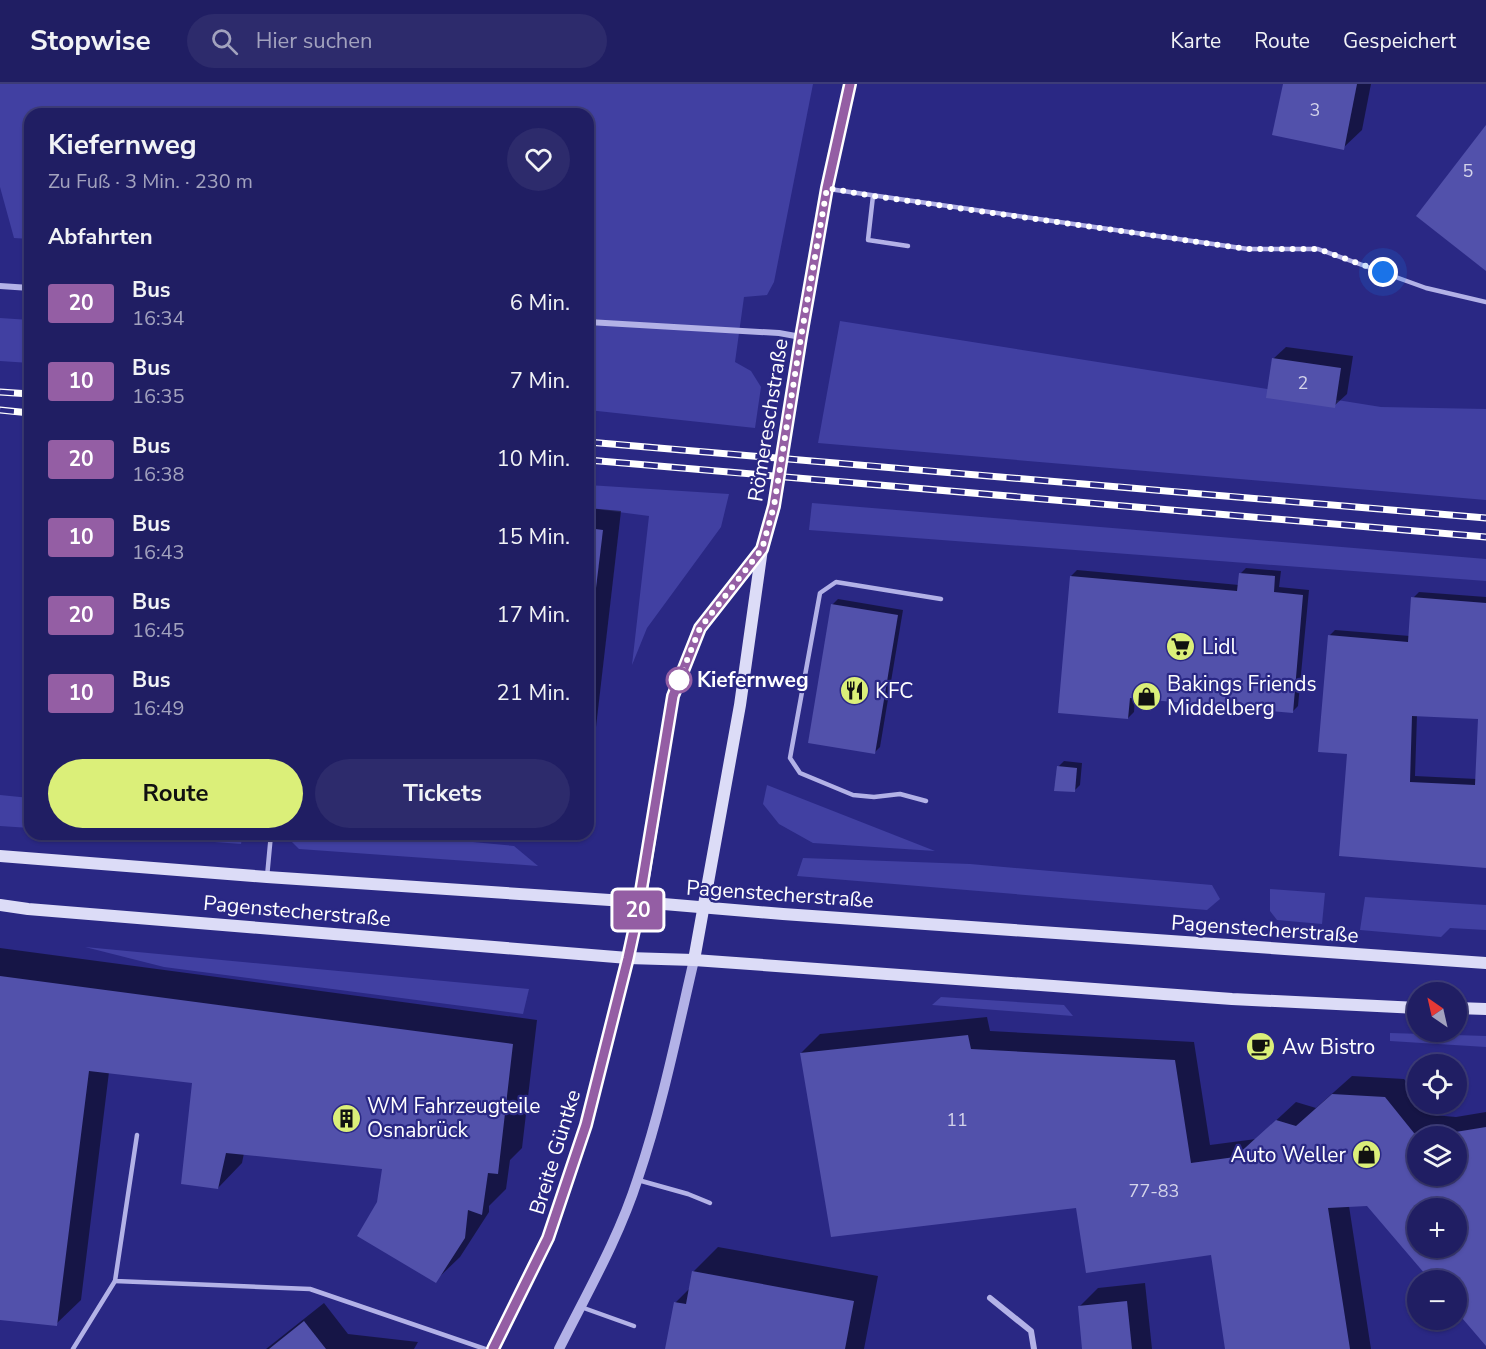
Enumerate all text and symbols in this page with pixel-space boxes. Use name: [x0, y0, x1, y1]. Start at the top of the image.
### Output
search box: [187, 14, 607, 68]
text: Stopwise: [30, 22, 151, 60]
icon: search: [208, 25, 241, 58]
text: Hier suchen: [256, 26, 373, 56]
text: Karte: [1171, 27, 1221, 55]
text: Route: [1254, 27, 1310, 55]
text: Gespeichert: [1343, 27, 1456, 55]
house number: 3: [1310, 98, 1320, 122]
text: Kiefernweg: [48, 126, 197, 164]
button: heart: [507, 128, 570, 191]
house number: 5: [1463, 159, 1473, 183]
text: Zu Fuß · 3 Min. · 230 m: [48, 168, 253, 195]
text: Abfahrten: [48, 222, 153, 252]
your location: [1368, 257, 1398, 287]
text: Bus: [132, 275, 171, 305]
text: 6 Min.: [510, 288, 570, 318]
text: 20: [68, 289, 94, 317]
text: 16:34: [132, 305, 185, 332]
street label: Römereschstraße: [741, 336, 795, 504]
text: Bus: [132, 353, 171, 383]
text: 7 Min.: [510, 366, 570, 396]
text: 10: [68, 367, 94, 395]
house number: 2: [1298, 371, 1308, 395]
text: 16:35: [132, 383, 185, 410]
text: Bus: [132, 431, 171, 461]
text: 10 Min.: [497, 444, 570, 474]
text: 20: [68, 445, 94, 473]
text: 16:38: [132, 461, 185, 488]
text: Bus: [132, 509, 171, 539]
text: 15 Min.: [497, 522, 570, 552]
text: 10: [68, 523, 94, 551]
text: 16:43: [132, 539, 185, 566]
text: Bus: [132, 587, 171, 617]
text: 17 Min.: [497, 600, 570, 630]
text: 20: [68, 601, 94, 629]
text: 16:45: [132, 617, 185, 644]
supermarket icon: Lidl: [1165, 631, 1197, 663]
place label: Lidl: [1202, 633, 1238, 661]
text: Bus: [132, 665, 171, 695]
place label: Kiefernweg: [697, 666, 809, 694]
marker: Kiefernweg: [666, 667, 692, 693]
place label: Bakings Friends Middelberg: [1167, 670, 1317, 722]
restaurant icon: KFC: [838, 675, 870, 707]
place label: KFC: [875, 677, 913, 705]
text: 21 Min.: [497, 678, 570, 708]
text: 10: [68, 679, 94, 707]
shop icon: Bakings Friends Middelberg: [1130, 680, 1162, 712]
text: 16:49: [132, 695, 185, 722]
button: Route: [48, 759, 303, 828]
button: Tickets: [315, 759, 570, 828]
street label: Pagenstecherstraße: [685, 873, 875, 915]
street label: Pagenstecherstraße: [202, 889, 392, 933]
line badge: 20: [611, 890, 665, 930]
text: 20: [625, 896, 651, 924]
street label: Pagenstecherstraße: [1170, 908, 1360, 950]
north arrow: [1407, 982, 1467, 1042]
map controls: [1407, 982, 1467, 1330]
cafe icon: Aw Bistro: [1245, 1031, 1277, 1063]
place label: Aw Bistro: [1282, 1033, 1375, 1061]
button: locate: [1407, 1054, 1467, 1114]
street label: Breite Güntke: [523, 1086, 587, 1218]
place label: WM Fahrzeugteile Osnabrück: [367, 1092, 541, 1144]
building icon: WM Fahrzeugteile Osnabrück: [330, 1102, 362, 1134]
house number: 11: [946, 1108, 968, 1132]
button: layers: [1407, 1126, 1467, 1186]
shop icon: Auto Weller: [1351, 1139, 1383, 1171]
place label: Auto Weller: [1231, 1141, 1346, 1169]
house number: 77-83: [1129, 1179, 1179, 1203]
button: +: [1407, 1198, 1467, 1258]
button: −: [1407, 1270, 1467, 1330]

